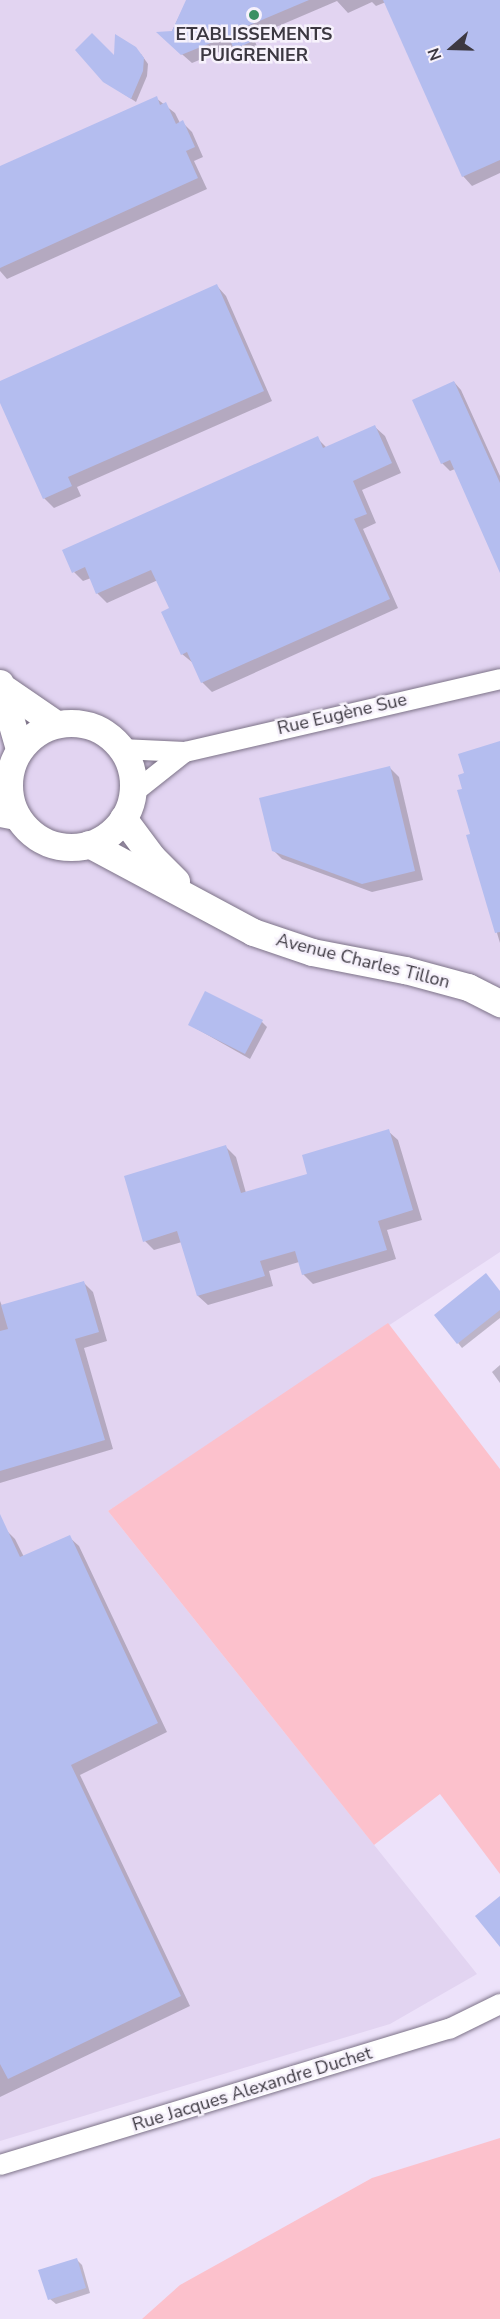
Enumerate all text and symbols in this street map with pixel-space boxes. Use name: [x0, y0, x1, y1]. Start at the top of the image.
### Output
marker: ETABLISSEMENTS PUIGRENIER: [247, 8, 261, 22]
north arrow: [422, 18, 482, 78]
place label: ETABLISSEMENTS PUIGRENIER: [176, 24, 332, 66]
text: N: [423, 45, 447, 64]
street label: Rue Eugène Sue: [275, 689, 409, 739]
street label: Avenue Charles Tillon: [274, 929, 452, 993]
street label: Rue Jacques Alexandre Duchet: [130, 2042, 374, 2136]

